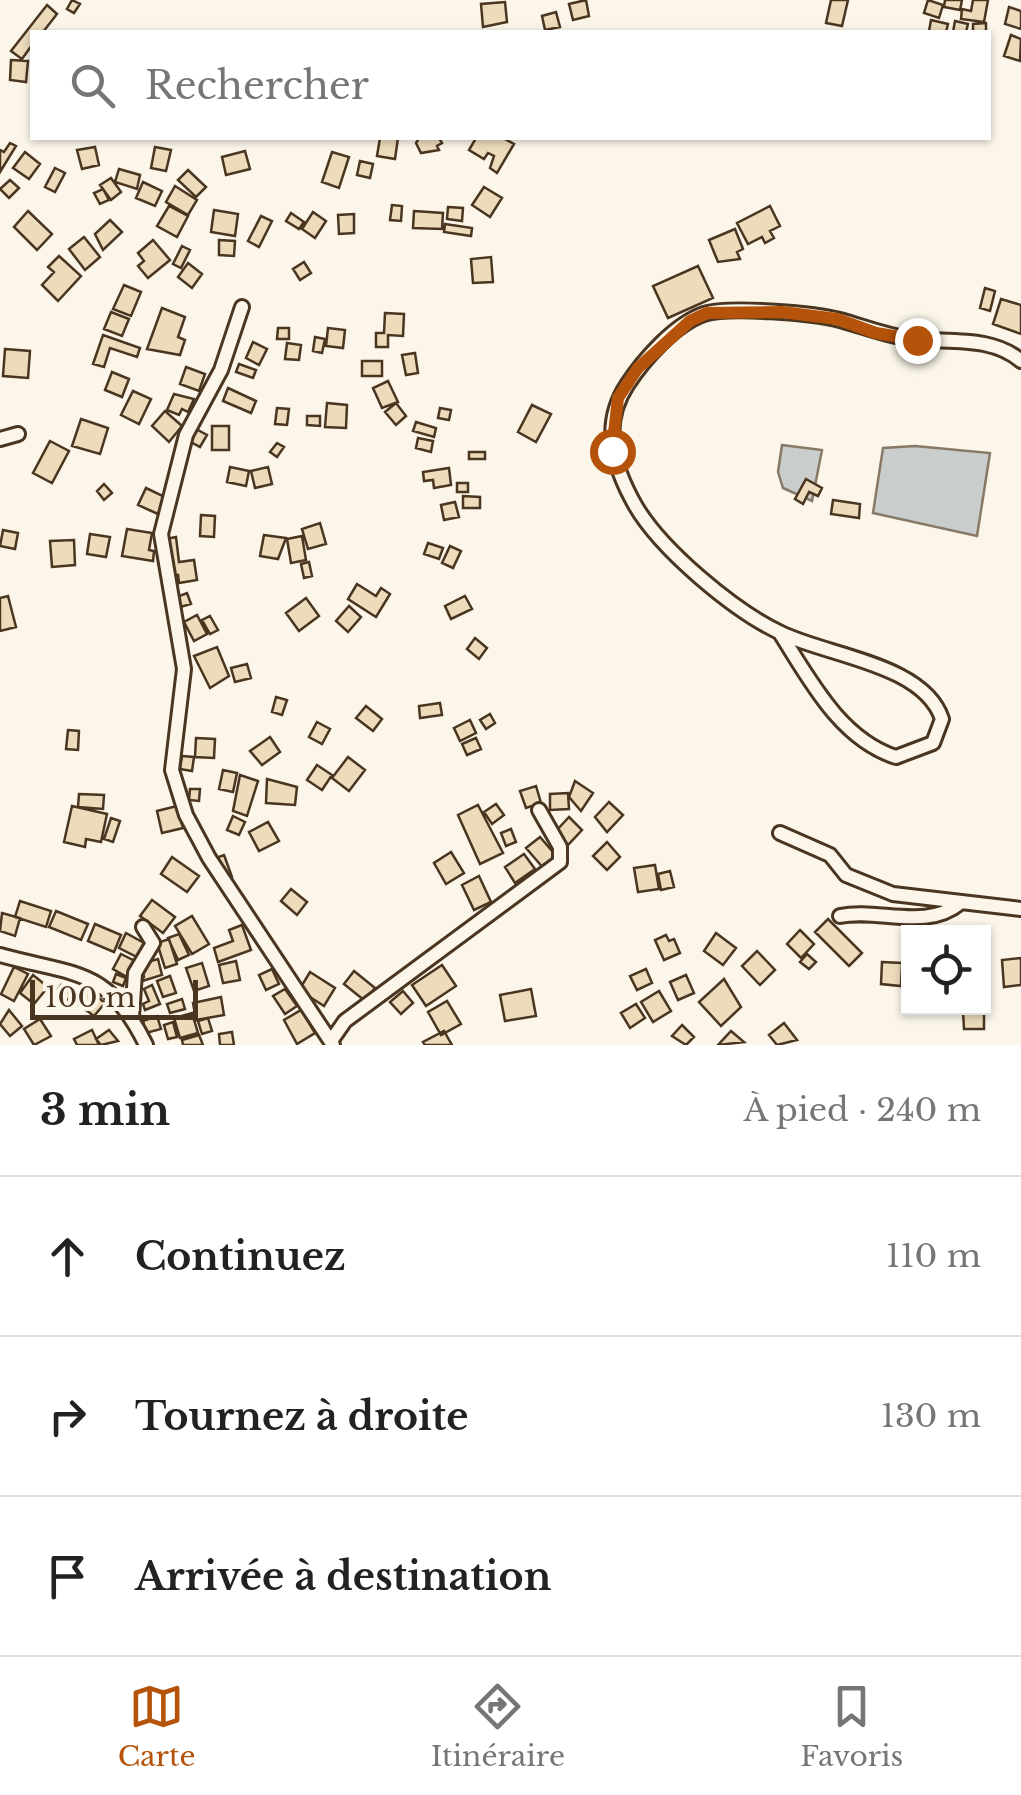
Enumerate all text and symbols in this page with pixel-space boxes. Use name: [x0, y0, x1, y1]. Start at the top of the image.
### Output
search box: [30, 30, 991, 140]
icon: search: [65, 58, 120, 113]
text: Rechercher: [145, 62, 369, 109]
route end: [895, 318, 941, 364]
route start: [590, 429, 636, 475]
map controls: [901, 925, 991, 1015]
button: locate: [901, 925, 991, 1015]
scale bar: [30, 975, 198, 1020]
text: 100 m: [45, 980, 136, 1015]
text: 3 min: [40, 1084, 170, 1136]
text: À pied · 240 m: [744, 1090, 981, 1130]
icon: ahead: [40, 1229, 95, 1284]
text: Continuez: [135, 1233, 346, 1280]
text: 110 m: [886, 1236, 981, 1276]
icon: right: [40, 1389, 95, 1444]
text: Tournez à droite: [135, 1393, 468, 1440]
text: 130 m: [881, 1396, 981, 1436]
icon: arrive: [40, 1549, 95, 1604]
text: Arrivée à destination: [135, 1553, 551, 1600]
tab: Carte: [118, 1679, 196, 1774]
tab: Itinéraire: [431, 1679, 565, 1774]
tab: Favoris: [800, 1679, 903, 1774]

